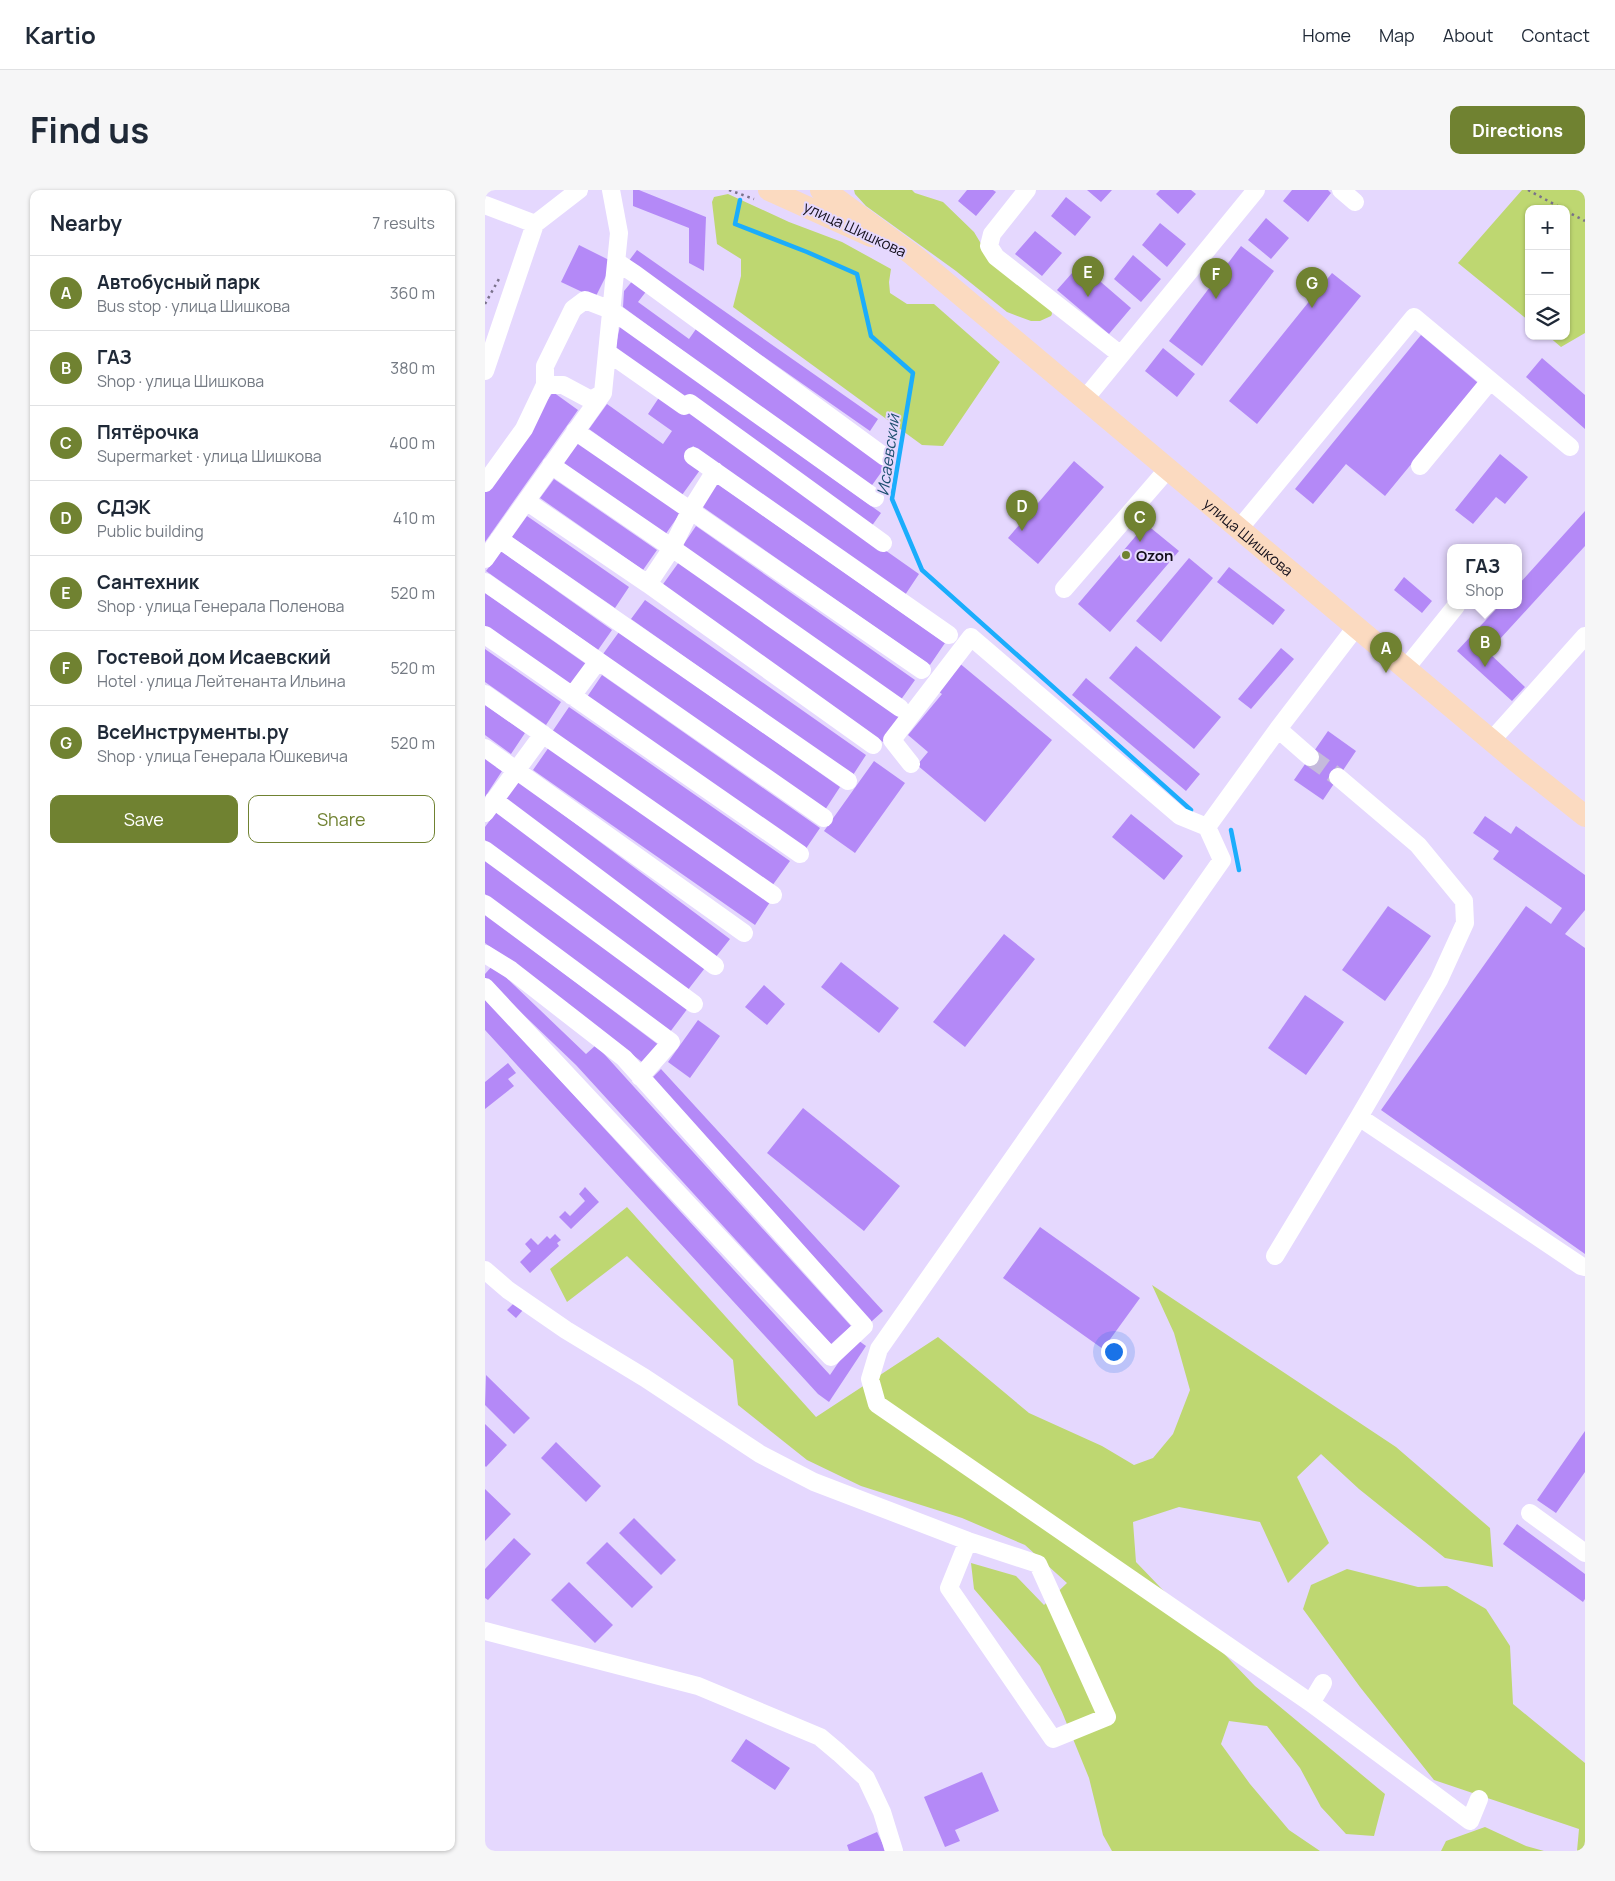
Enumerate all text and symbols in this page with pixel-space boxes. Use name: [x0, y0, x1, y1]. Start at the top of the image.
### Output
text: Kartio: [25, 18, 96, 51]
text: Home: [1302, 23, 1351, 47]
text: Map: [1379, 23, 1415, 47]
text: About: [1443, 23, 1493, 47]
text: Contact: [1521, 23, 1590, 47]
text: Find us: [30, 106, 149, 154]
button: Directions: [1450, 106, 1585, 154]
street label: улица Шишкова: [800, 196, 910, 262]
map controls: [1525, 205, 1570, 340]
button: +: [1525, 205, 1570, 250]
text: Nearby: [50, 209, 122, 237]
text: 7 results: [372, 212, 435, 234]
button: −: [1525, 250, 1570, 295]
pin: E: [1072, 256, 1104, 297]
pin: F: [1200, 258, 1232, 299]
pin: G: [1296, 267, 1328, 308]
text: Автобусный парк: [97, 269, 260, 295]
text: A: [61, 282, 71, 304]
text: 360 m: [390, 282, 435, 304]
text: Bus stop · улица Шишкова: [97, 295, 290, 317]
button: layers: [1525, 295, 1570, 340]
text: ГАЗ: [97, 344, 132, 370]
text: B: [61, 357, 71, 379]
text: 380 m: [390, 357, 435, 379]
text: Shop · улица Шишкова: [97, 370, 264, 392]
water label: Исаевский: [871, 411, 905, 497]
text: Пятёрочка: [97, 419, 199, 445]
text: C: [60, 432, 72, 454]
text: 400 m: [389, 432, 435, 454]
text: Supermarket · улица Шишкова: [97, 445, 322, 467]
pin: D: [1006, 490, 1038, 531]
street label: улица Шишкова: [1199, 493, 1298, 581]
text: СДЭК: [97, 494, 151, 520]
pin: C: [1124, 501, 1156, 542]
text: D: [60, 507, 72, 529]
text: 410 m: [393, 507, 435, 529]
text: Public building: [97, 520, 204, 542]
popup: [1447, 544, 1522, 609]
place label: Ozon: [1136, 545, 1173, 566]
marker: Ozon: [1120, 549, 1132, 561]
text: ГАЗ: [1465, 553, 1500, 579]
text: Сантехник: [97, 569, 199, 595]
text: Shop: [1465, 579, 1504, 601]
text: E: [61, 582, 71, 604]
text: 520 m: [391, 582, 435, 604]
text: Shop · улица Генерала Поленова: [97, 595, 344, 617]
pin: B: [1469, 626, 1501, 667]
pin: A: [1370, 632, 1402, 673]
text: Гостевой дом Исаевский: [97, 644, 331, 670]
text: F: [62, 657, 70, 679]
text: 520 m: [391, 657, 435, 679]
text: Hotel · улица Лейтенанта Ильина: [97, 670, 346, 692]
text: ВсеИнструменты.ру: [97, 719, 289, 745]
text: G: [60, 732, 72, 754]
text: 520 m: [391, 732, 435, 754]
text: Shop · улица Генерала Юшкевича: [97, 745, 348, 767]
button: Save: [50, 795, 238, 843]
button: Share: [248, 795, 435, 843]
your location: [1101, 1339, 1127, 1365]

